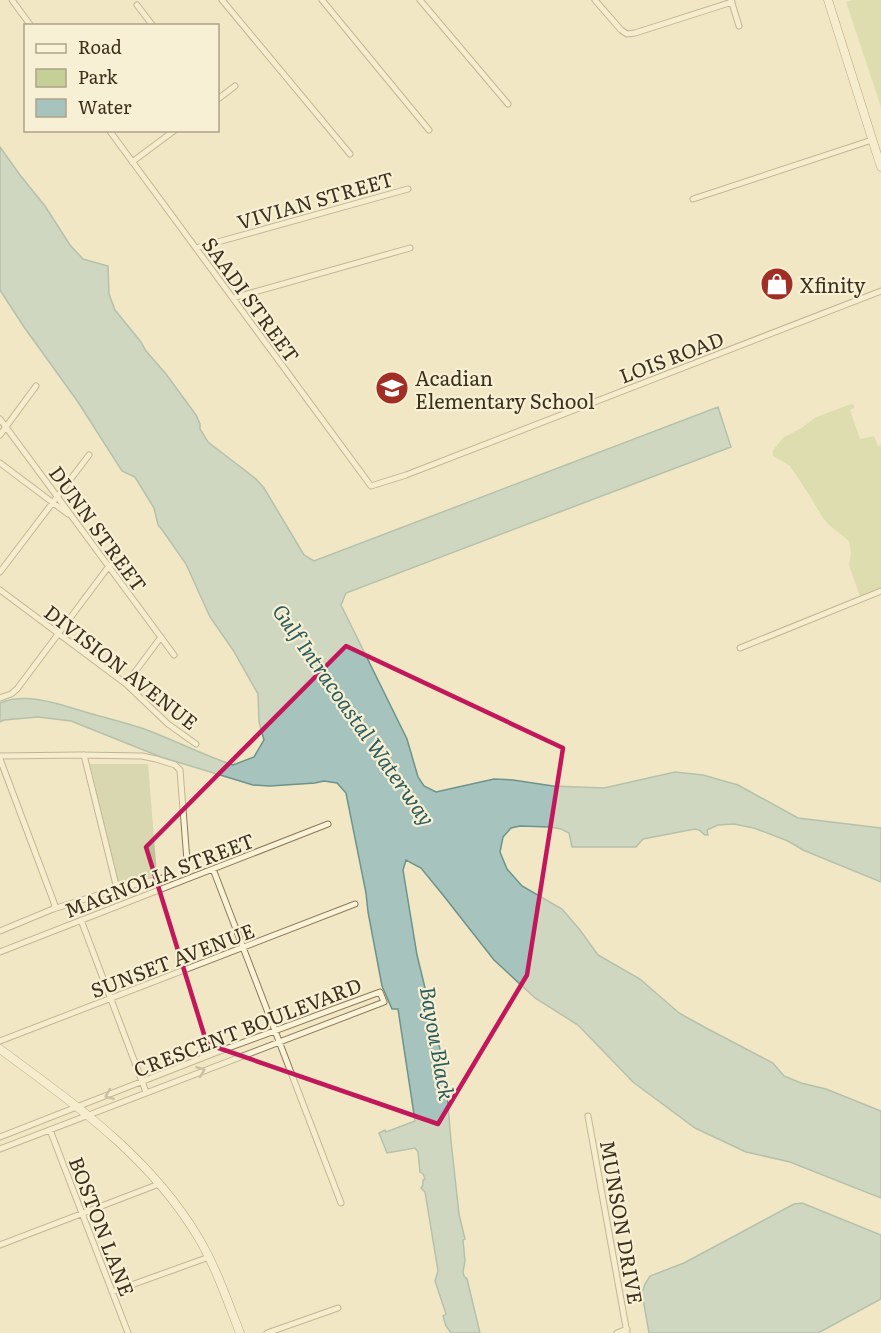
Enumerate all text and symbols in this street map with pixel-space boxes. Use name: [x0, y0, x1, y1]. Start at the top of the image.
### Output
legend: [24, 24, 219, 132]
text: Road: [78, 33, 122, 60]
text: Park: [78, 63, 119, 90]
text: Water: [78, 93, 132, 120]
street label: VIVIAN STREET: [233, 162, 397, 236]
street label: SAADI STREET: [196, 230, 308, 368]
shop icon: Xfinity: [759, 266, 795, 302]
place label: Xfinity: [800, 269, 866, 299]
street label: LOIS ROAD: [614, 322, 728, 390]
place label: Acadian Elementary School: [415, 362, 595, 415]
school or university icon: Acadian Elementary School: [374, 370, 410, 406]
street label: DUNN STREET: [43, 459, 155, 597]
street label: DIVISION AVENUE: [39, 596, 205, 736]
water label: Gulf Intracoastal Waterway: [266, 597, 444, 831]
street label: MAGNOLIA STREET: [60, 824, 258, 924]
street label: SUNSET AVENUE: [86, 914, 258, 1004]
street label: CRESCENT BOULEVARD: [129, 969, 365, 1083]
water label: Bayou Black: [414, 984, 464, 1103]
one-way arrow: [195, 1066, 206, 1079]
one-way arrow: [104, 1088, 115, 1100]
street label: MUNSON DRIVE: [594, 1138, 652, 1306]
street label: BOSTON LANE: [63, 1152, 143, 1300]

